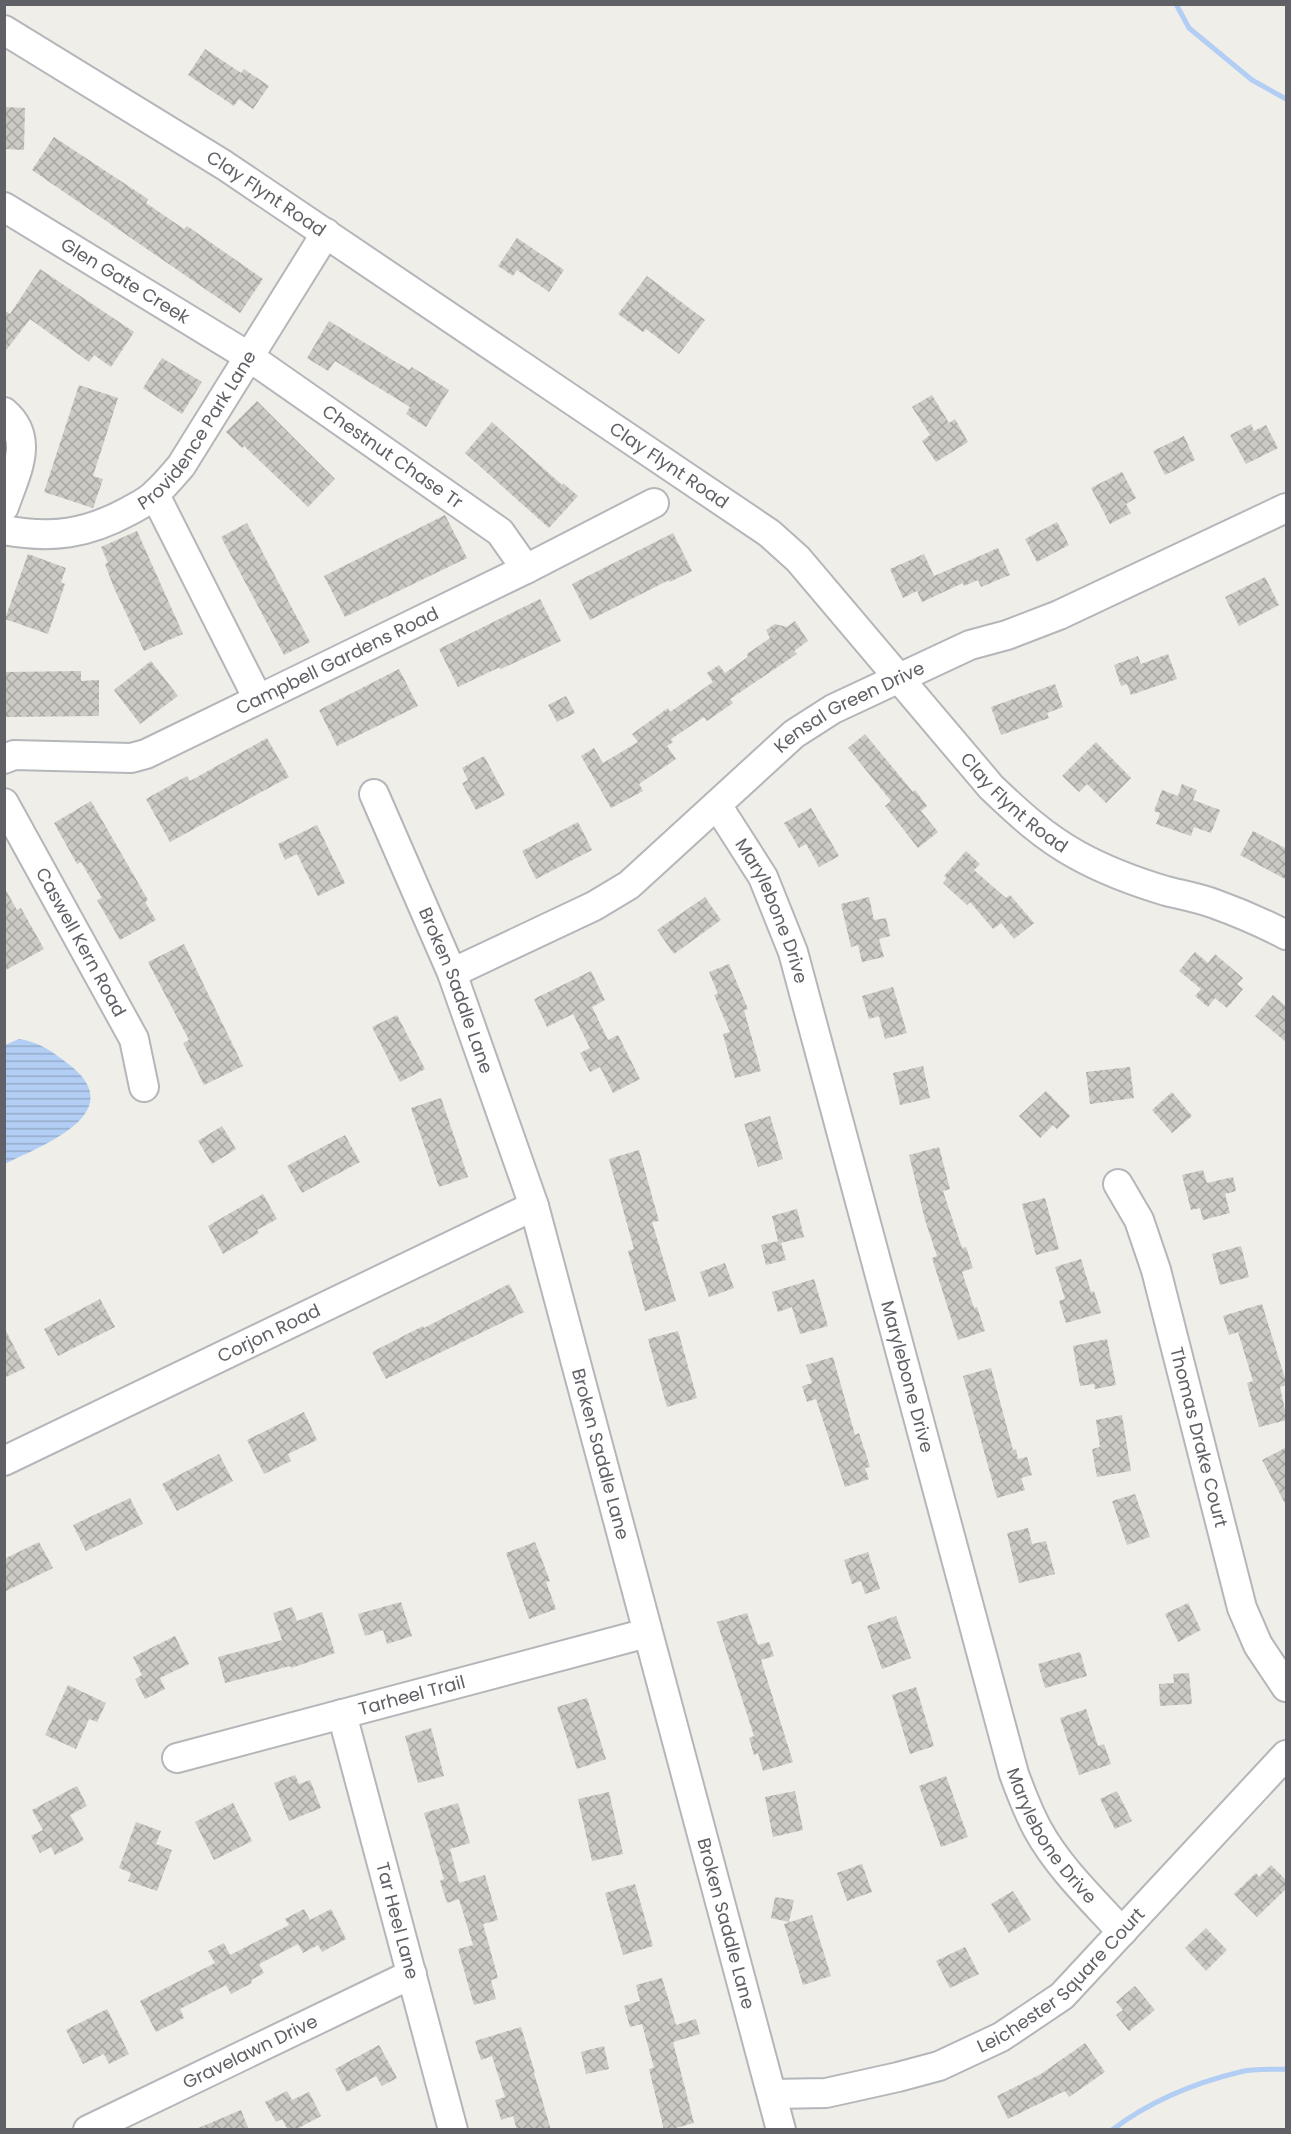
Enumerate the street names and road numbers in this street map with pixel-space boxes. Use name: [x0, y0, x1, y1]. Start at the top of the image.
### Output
street label: Clay Flynt Road: [202, 144, 331, 242]
street label: Glen Gate Creek: [56, 232, 195, 330]
street label: Providence Park Lane: [133, 346, 262, 516]
street label: Chestnut Chase Tr: [317, 399, 468, 514]
street label: Clay Flynt Road: [605, 416, 734, 514]
street label: Campbell Gardens Road: [231, 600, 443, 720]
street label: Kensal Green Drive: [768, 655, 928, 758]
street label: Clay Flynt Road: [955, 747, 1073, 859]
street label: Marylebone Drive: [729, 833, 814, 986]
street label: Caswell Kern Road: [30, 863, 132, 1021]
street label: Broken Saddle Lane: [413, 903, 499, 1077]
street label: Corjon Road: [213, 1298, 324, 1368]
street label: Marylebone Drive: [875, 1298, 940, 1455]
street label: Thomas Drake Court: [1164, 1344, 1234, 1530]
street label: Broken Saddle Lane: [566, 1366, 636, 1542]
street label: Tarheel Trail: [356, 1669, 468, 1721]
street label: Marylebone Drive: [1001, 1764, 1102, 1909]
street label: Broken Saddle Lane: [691, 1835, 761, 2012]
street label: Tar Heel Lane: [370, 1859, 425, 1982]
street label: Leichester Square Court: [973, 1902, 1150, 2059]
street label: Gravelawn Drive: [178, 2008, 322, 2095]

